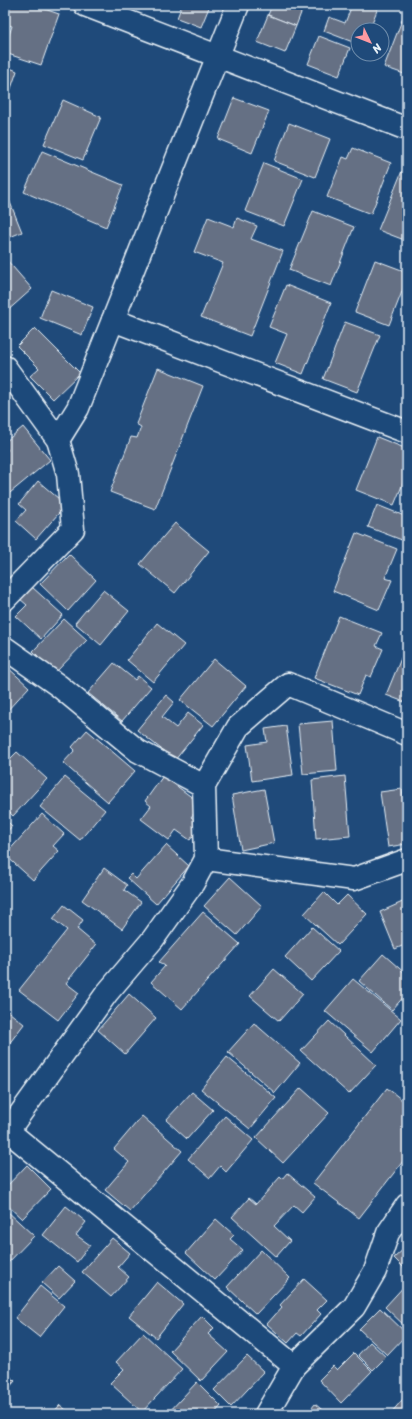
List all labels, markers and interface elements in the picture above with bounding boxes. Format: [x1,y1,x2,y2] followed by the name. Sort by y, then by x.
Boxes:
[350,22,390,62] north arrow
[367,38,387,58] text: N

